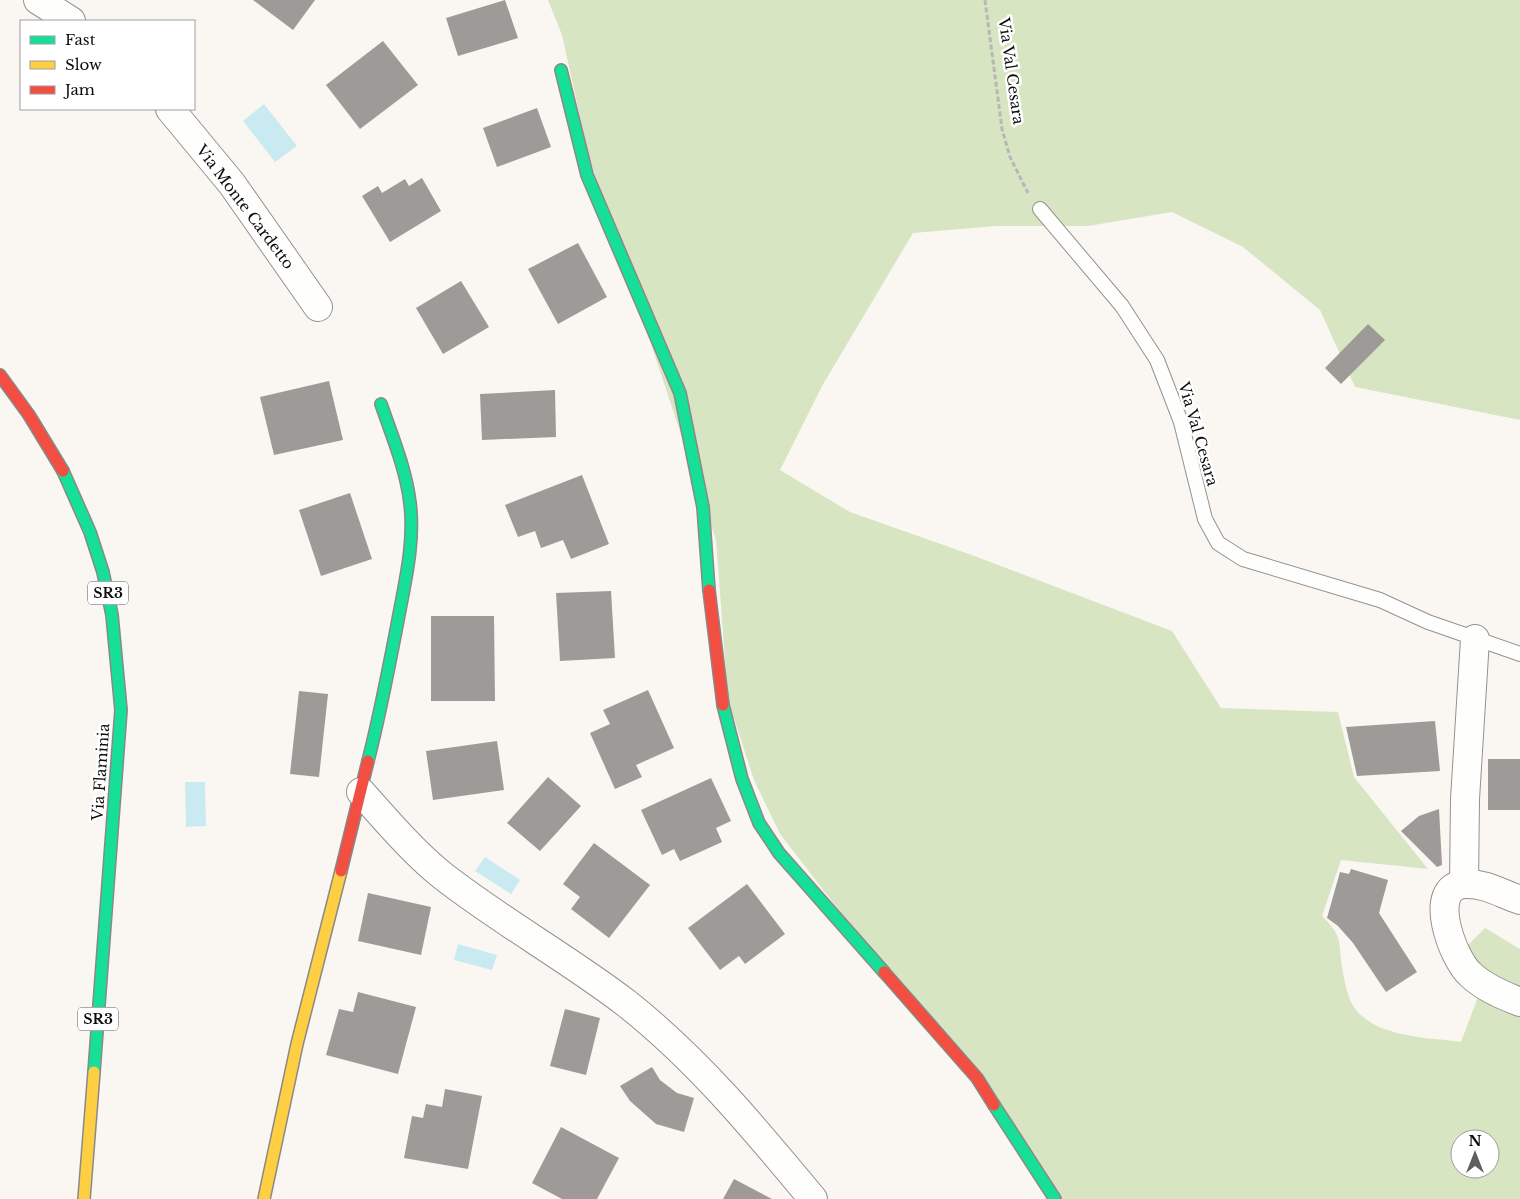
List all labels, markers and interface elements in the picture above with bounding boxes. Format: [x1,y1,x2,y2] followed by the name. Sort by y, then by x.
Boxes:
[994,15,1028,126] street label: Via Val Cesara
[20,20,195,110] legend
[65,30,96,49] text: Fast
[65,55,102,74] text: Slow
[63,80,95,99] text: Jam
[192,140,299,273] street label: Via Monte Cardetto
[1174,379,1223,489] street label: Via Val Cesara
[88,582,128,604] road number: SR3
[88,722,113,822] street label: Via Flaminia
[78,1008,118,1030] road number: SR3
[1450,1129,1500,1179] north arrow
[1468,1132,1482,1150] text: N

